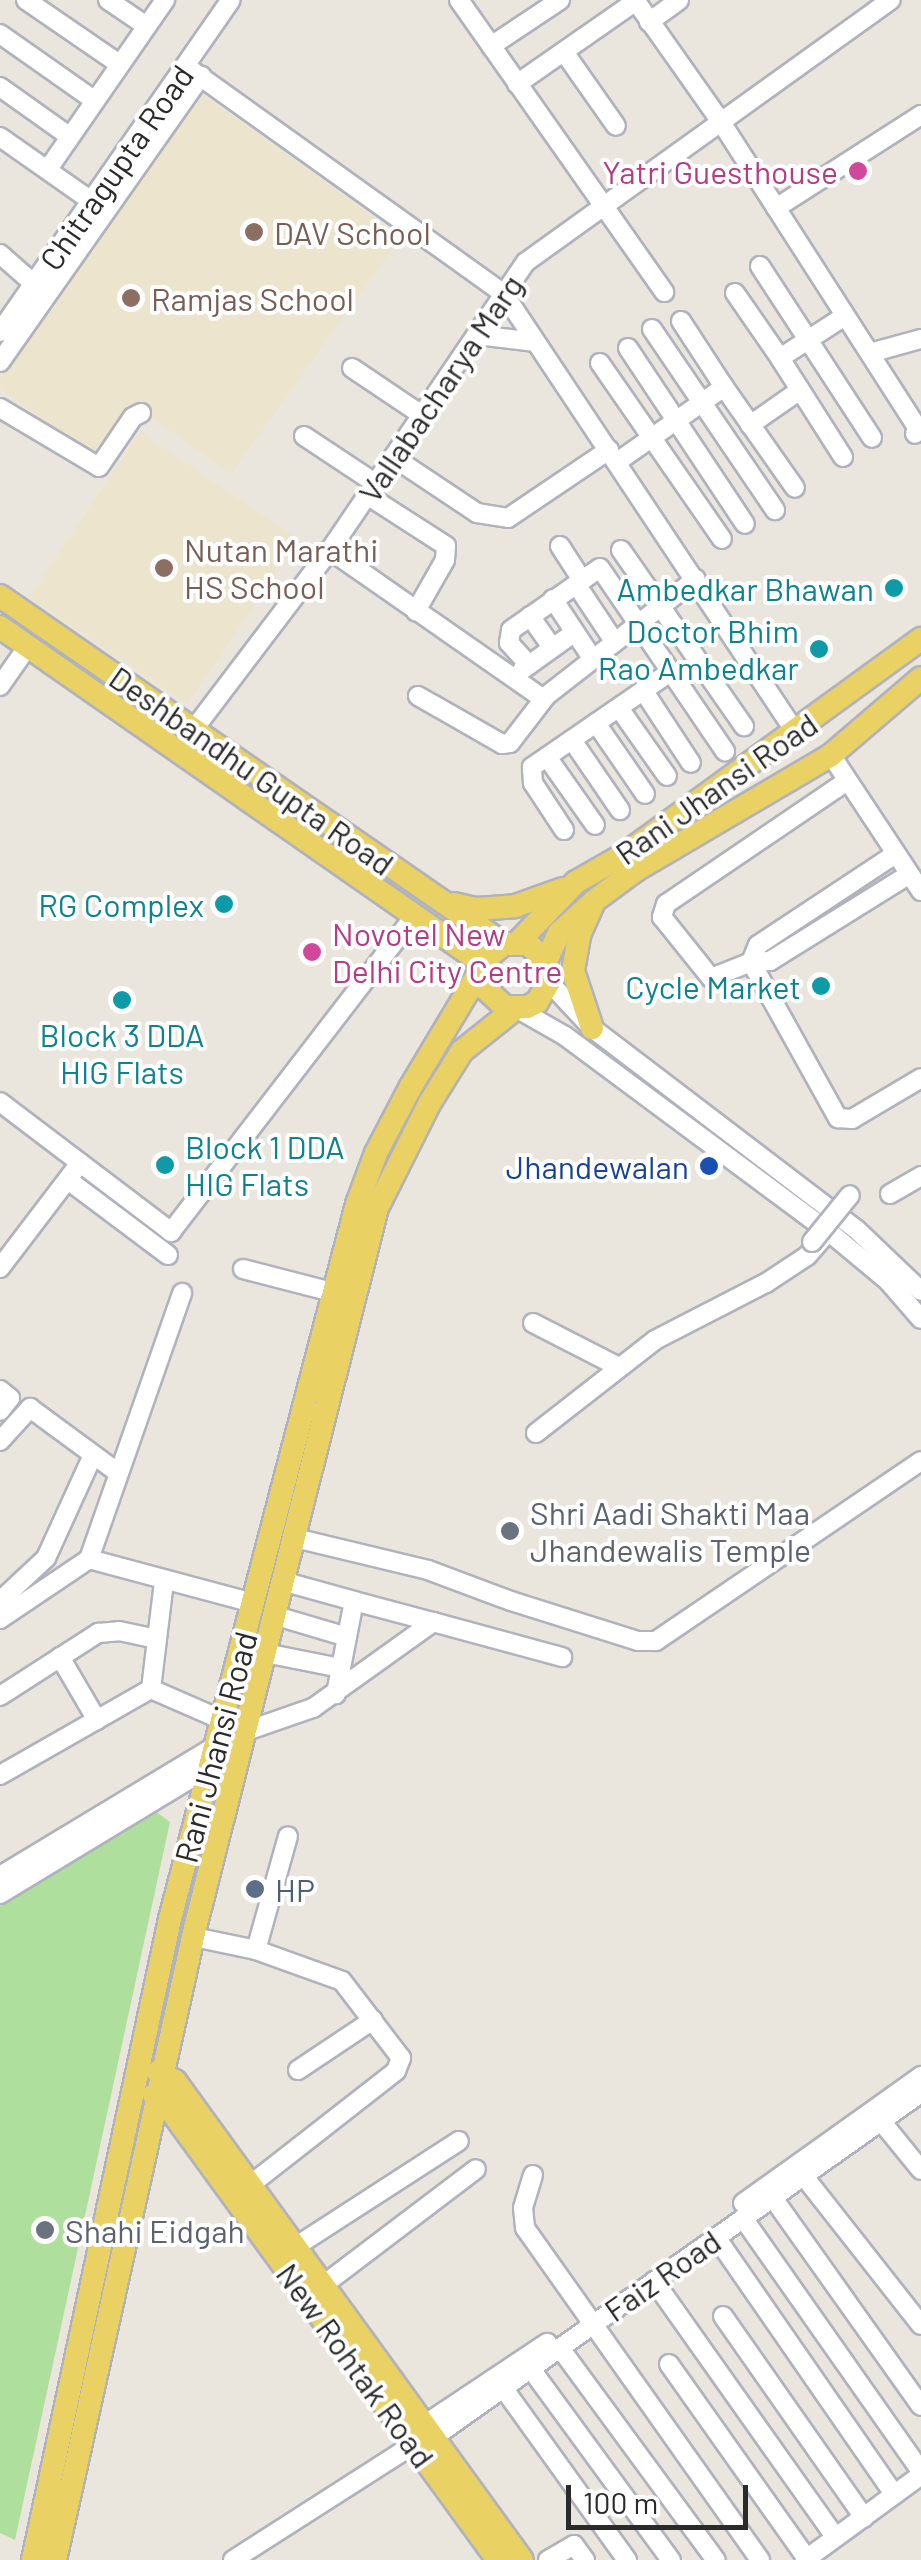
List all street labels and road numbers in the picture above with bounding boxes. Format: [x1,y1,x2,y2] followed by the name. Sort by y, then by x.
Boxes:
[31,57,201,277] street label: Chitragupta Road
[350,267,530,509] street label: Vallabacharya Marg
[103,657,401,883] street label: Deshbandhu Gupta Road
[608,704,824,872] street label: Rani Jhansi Road
[166,1627,264,1867] street label: Rani Jhansi Road
[596,2221,728,2329] street label: Faiz Road
[269,2255,443,2475] street label: New Rohtak Road

